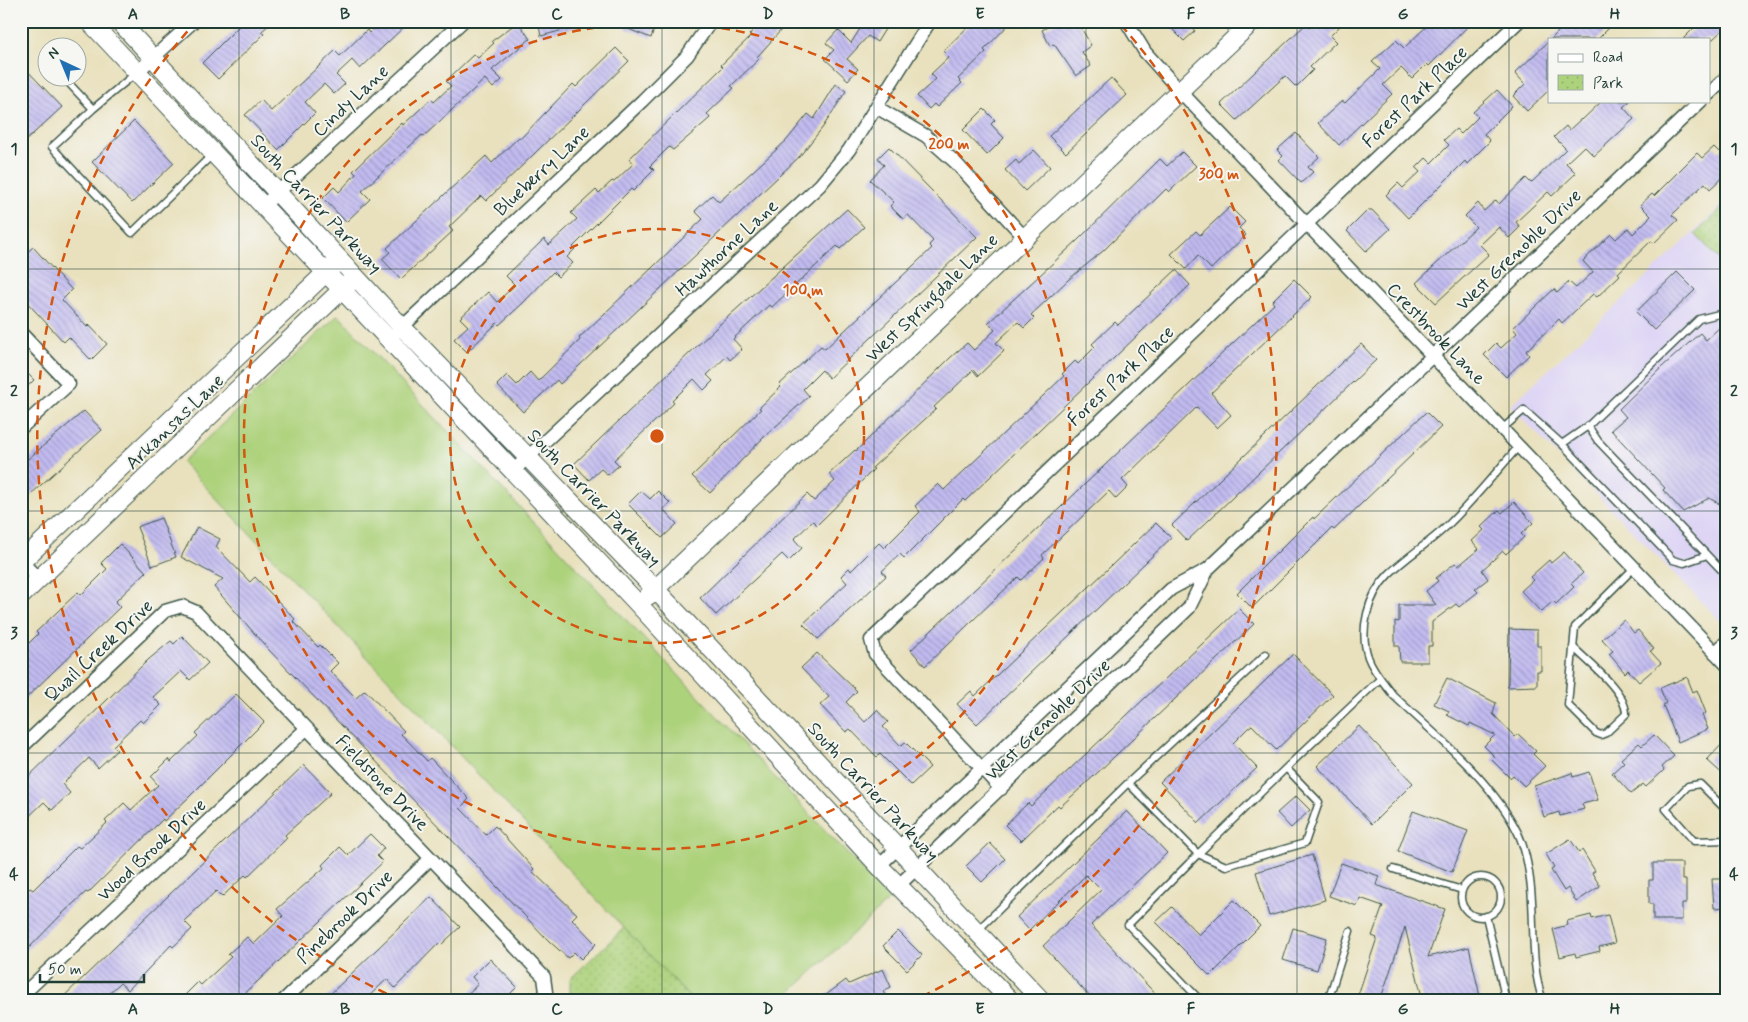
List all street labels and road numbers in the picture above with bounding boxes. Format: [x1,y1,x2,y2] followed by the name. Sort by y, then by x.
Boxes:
[1357,40,1473,154] street label: Forest Park Place
[308,59,395,144] street label: Cindy Lane
[489,120,595,222] street label: Blueberry Lane
[245,129,387,279] street label: South Carrier Parkway
[1451,184,1587,317] street label: West Grenoble Drive
[670,194,784,302] street label: Hawthorne Lane
[860,228,1006,370] street label: West Springdale Lane
[1381,278,1491,391] street label: Crestbrook Lane
[1062,320,1180,432] street label: Forest Park Place
[120,369,230,475] street label: Arkansas Lane
[522,424,666,572] street label: South Carrier Parkway
[39,594,159,708] street label: Quail Creek Drive
[980,654,1116,787] street label: West Grenoble Drive
[802,717,944,867] street label: South Carrier Parkway
[330,730,434,837] street label: Fieldstone Drive
[92,793,212,907] street label: Wood Brook Drive
[291,865,399,970] street label: Pinebrook Drive

